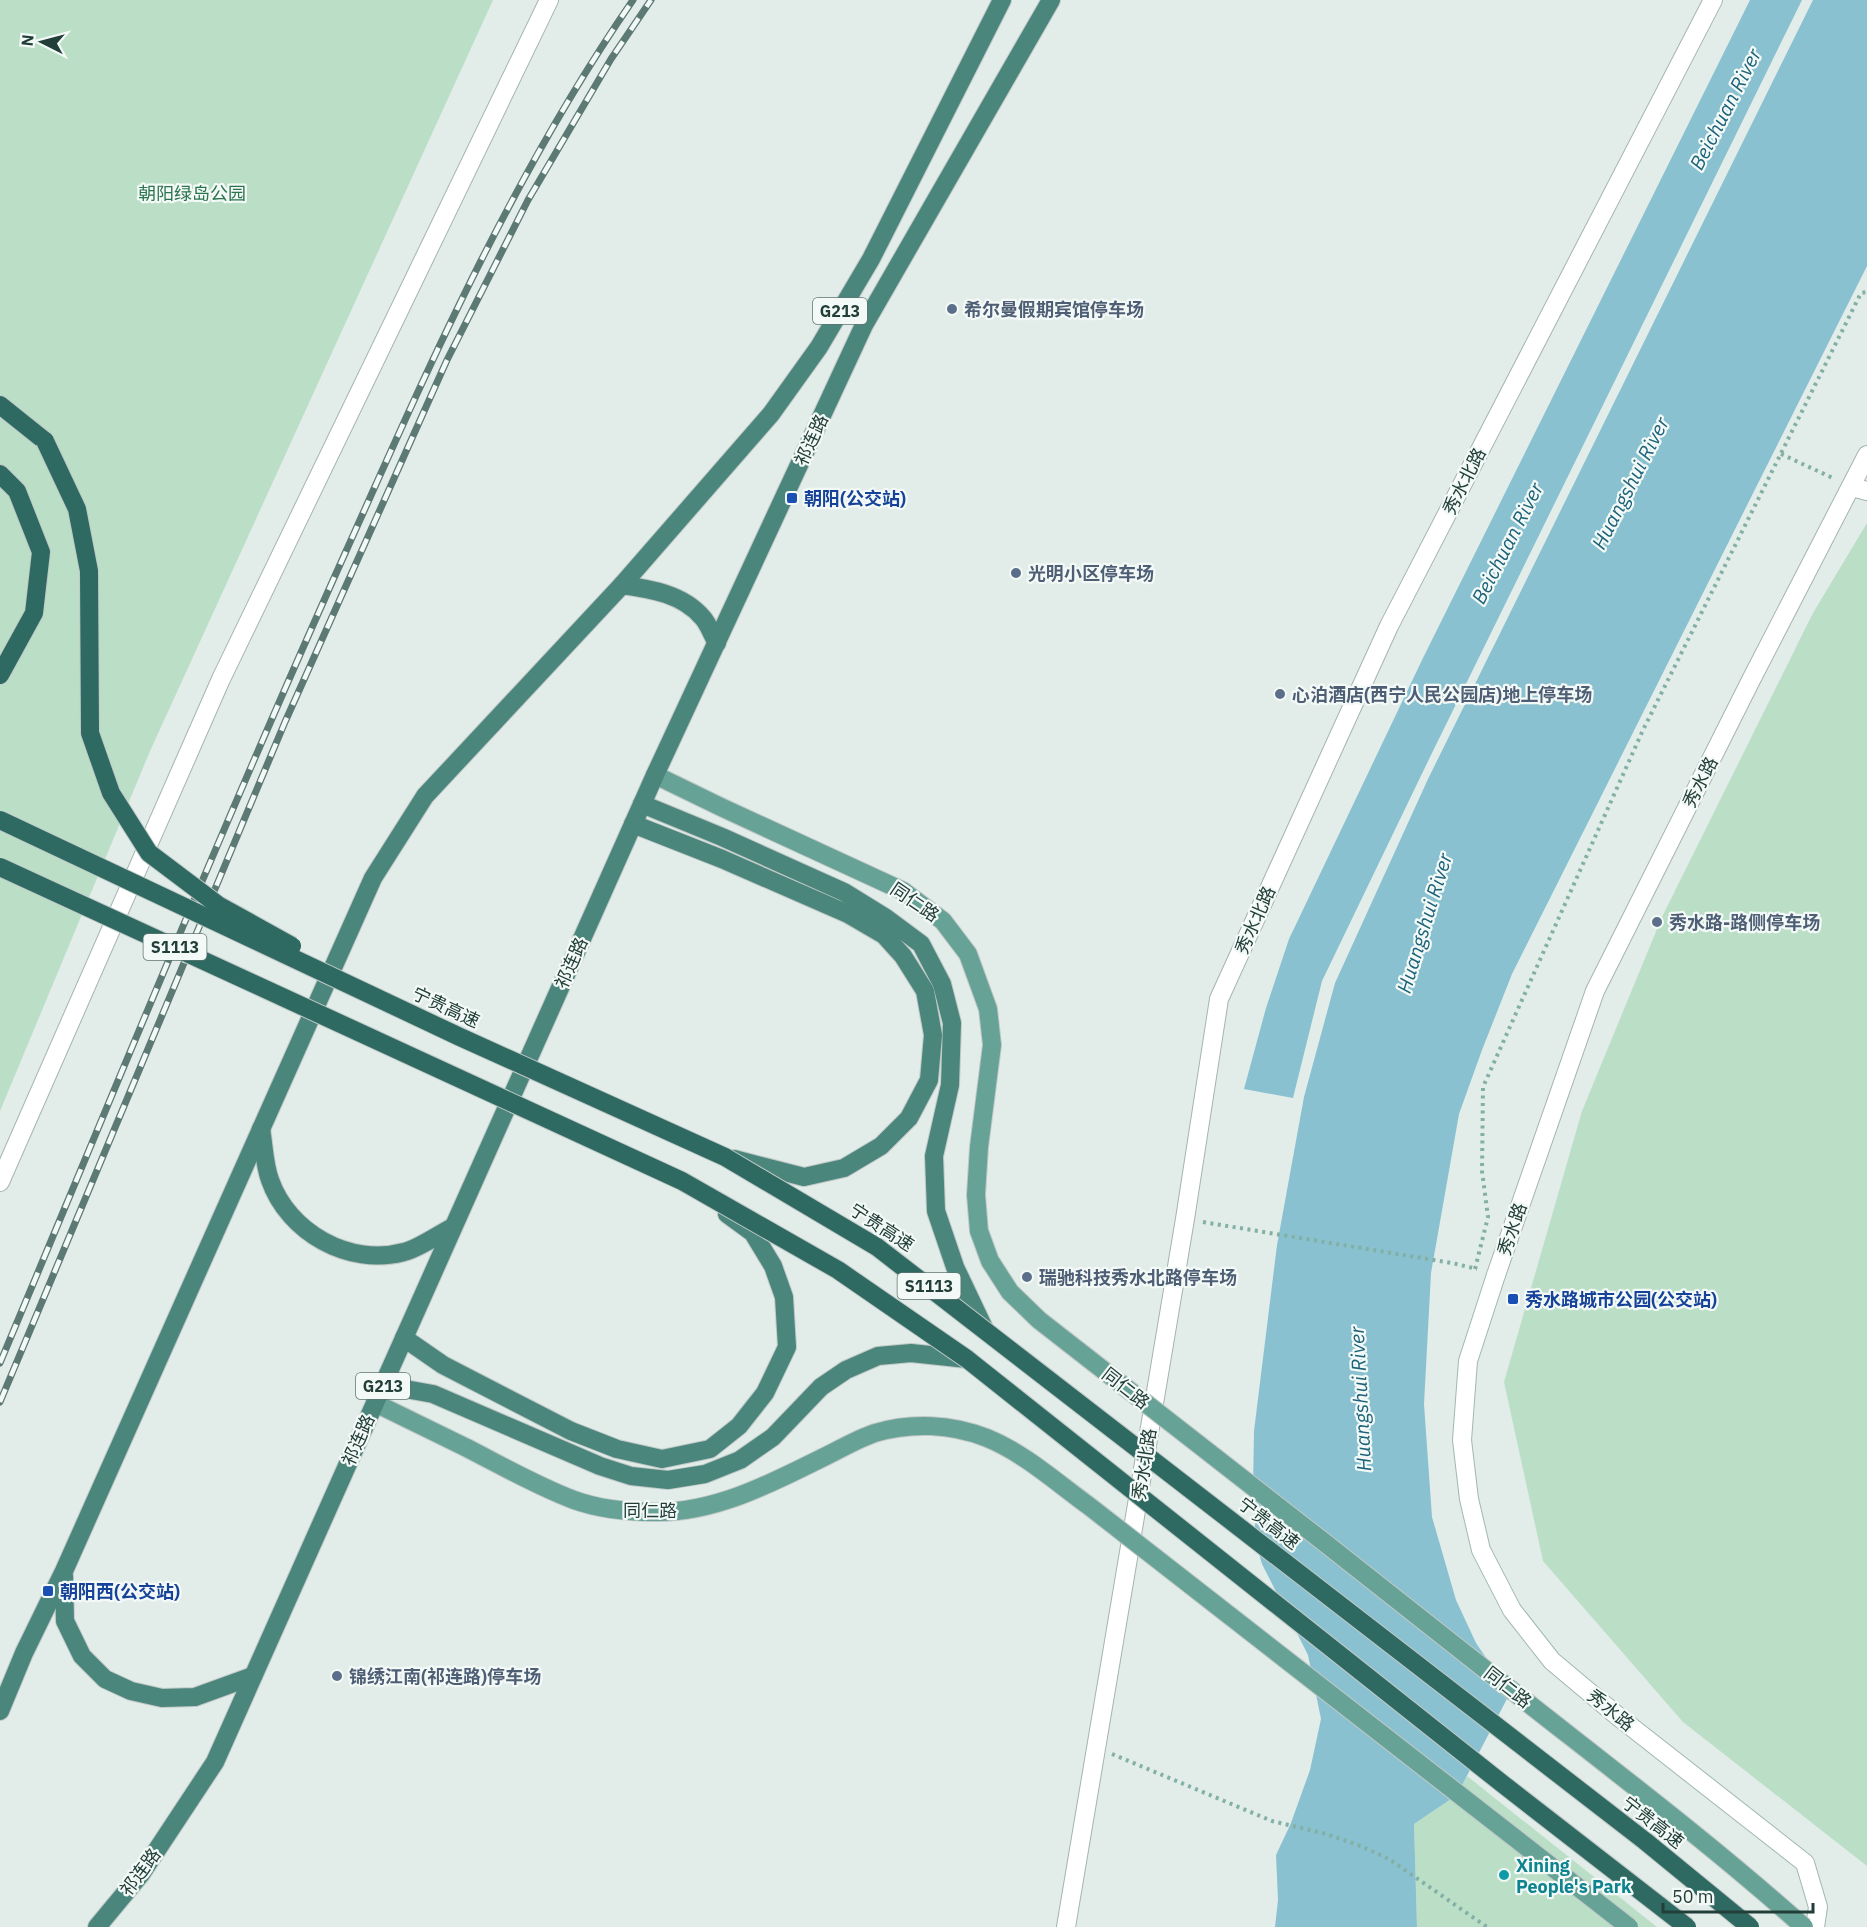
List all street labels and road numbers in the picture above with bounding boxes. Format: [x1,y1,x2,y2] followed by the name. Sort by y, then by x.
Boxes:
[813,298,867,324] road number: G213
[789,411,833,469] street label: 祁连路
[1437,444,1491,518] street label: 秀水北路
[1677,753,1723,811] street label: 秀水路
[886,877,944,927] street label: 同仁路
[1230,882,1280,958] street label: 秀水北路
[144,934,207,960] road number: S1113
[550,934,592,992] street label: 祁连路
[409,981,483,1033] street label: 宁贵高速
[846,1198,918,1256] street label: 宁贵高速
[1492,1200,1532,1258] street label: 秀水路
[898,1273,960,1299] road number: S1113
[1098,1362,1154,1414] street label: 同仁路
[356,1373,410,1399] road number: G213
[337,1411,379,1469] street label: 祁连路
[1127,1427,1161,1501] street label: 秀水北路
[1234,1492,1304,1554] street label: 宁贵高速
[623,1499,677,1522] street label: 同仁路
[1480,1661,1536,1713] street label: 同仁路
[1583,1684,1639,1736] street label: 秀水路
[1618,1791,1688,1853] street label: 宁贵高速
[115,1844,165,1900] street label: 祁连路

